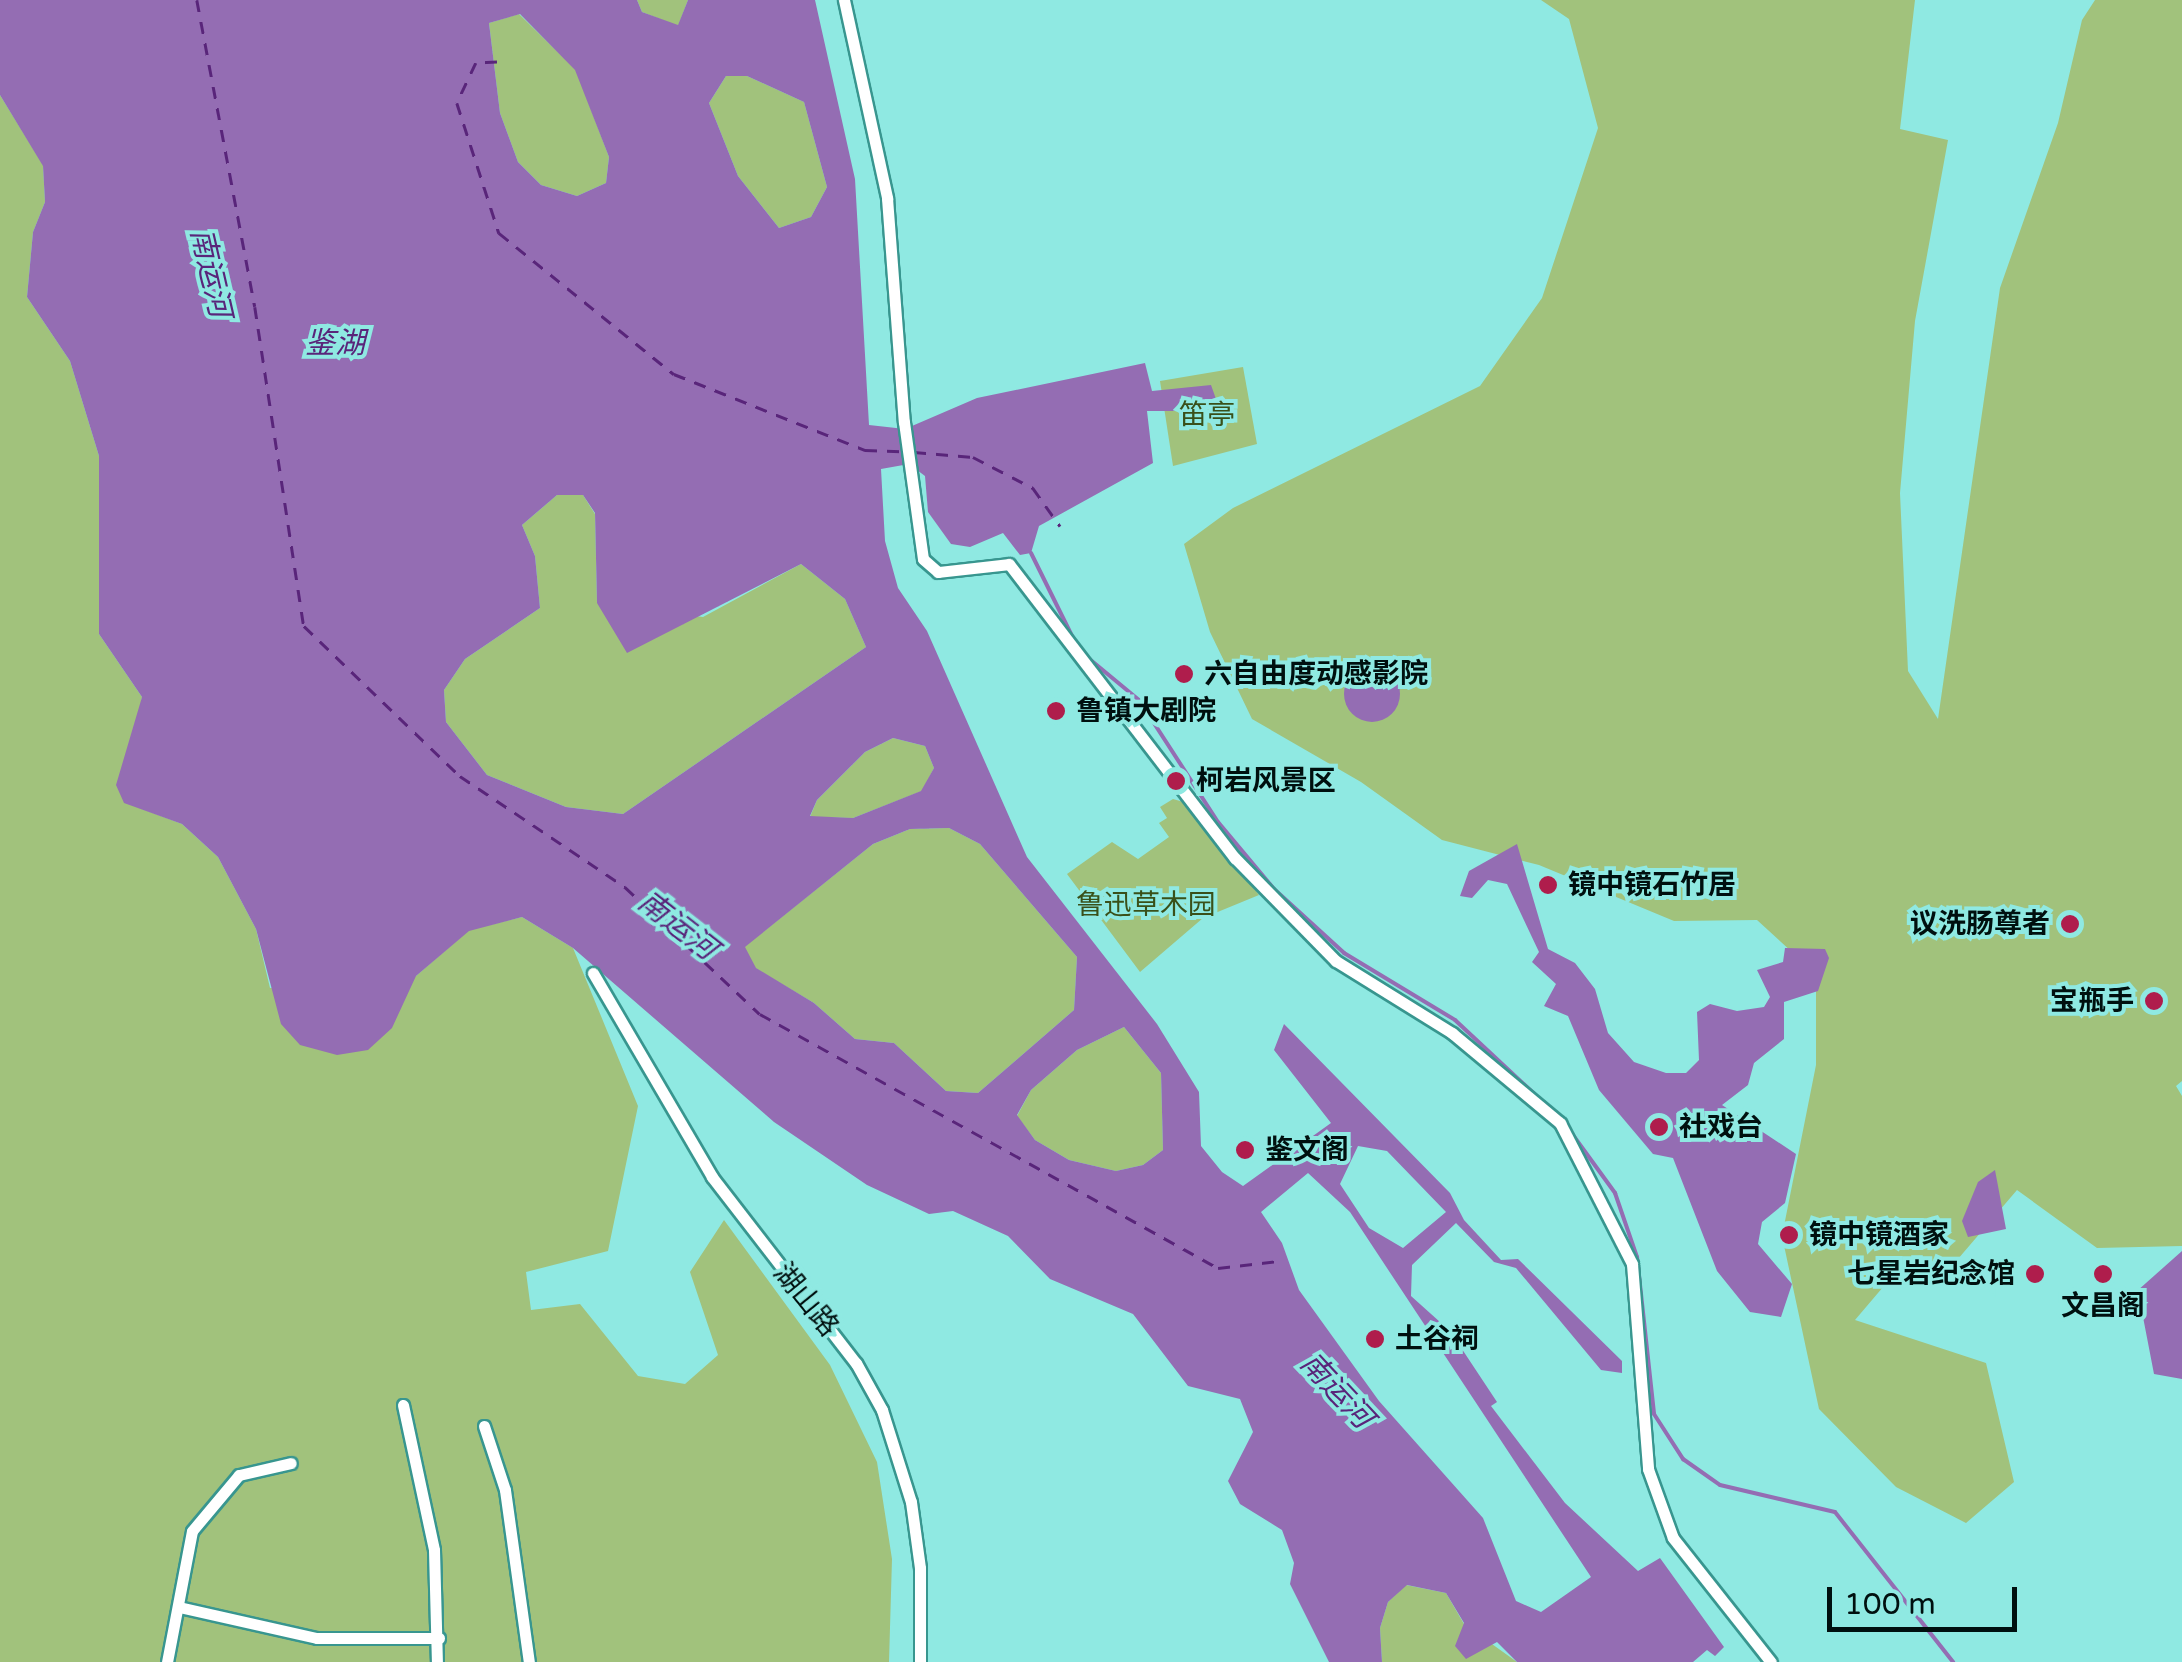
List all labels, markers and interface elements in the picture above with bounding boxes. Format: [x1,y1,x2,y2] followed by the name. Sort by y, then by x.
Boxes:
[182,225,238,321] water label: 南运河
[305,326,365,362] water label: 鉴湖
[1179,398,1235,432] park label: 笛亭
[1204,657,1428,691] place label: 六自由度动感影院
[1173,663,1195,685] marker: 六自由度动感影院
[1076,694,1216,728] place label: 鲁镇大剧院
[1045,700,1067,722] marker: 鲁镇大剧院
[1196,764,1336,798] place label: 柯岩风景区
[1165,770,1187,792] marker: 柯岩风景区
[1568,868,1736,902] place label: 镜中镜石竹居
[1537,874,1559,896] marker: 镜中镜石竹居
[630,884,724,968] water label: 南运河
[1076,888,1216,922] park label: 鲁迅草木园
[1910,907,2050,941] place label: 议洗肠尊者
[2059,913,2081,935] marker: 议洗肠尊者
[2050,984,2134,1018] place label: 宝瓶手
[2143,990,2165,1012] marker: 宝瓶手
[1679,1110,1763,1144] place label: 社戏台
[1648,1116,1670,1138] marker: 社戏台
[1265,1133,1349,1167] place label: 鉴文阁
[1234,1139,1256,1161] marker: 鉴文阁
[1809,1218,1949,1252] place label: 镜中镜酒家
[1778,1224,1800,1246] marker: 镜中镜酒家
[767,1257,845,1343] street label: 湖山路
[1847,1257,2015,1291] place label: 七星岩纪念馆
[2024,1263,2046,1285] marker: 七星岩纪念馆
[2092,1263,2114,1285] marker: 文昌阁
[2061,1289,2145,1323] place label: 文昌阁
[1395,1322,1479,1356] place label: 土谷祠
[1364,1328,1386,1350] marker: 土谷祠
[1292,1346,1380,1436] water label: 南运河
[1832,1567,2022,1629] scale bar
[1844,1586,1936,1623] text: 100 m

